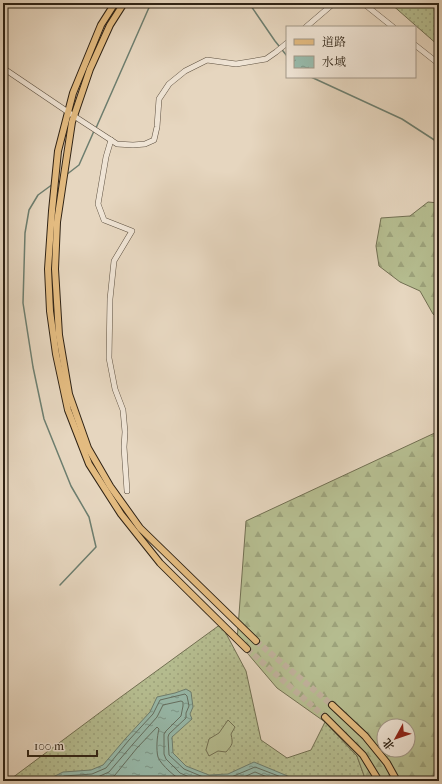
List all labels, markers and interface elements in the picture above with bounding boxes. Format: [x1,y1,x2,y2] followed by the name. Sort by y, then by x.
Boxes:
[286,26,416,78] legend
[322,35,346,49] text: 道路
[322,55,346,69] text: 水域
[376,718,416,758] north arrow
[28,732,97,758] scale bar
[380,736,397,752] text: 北
[34,739,64,753] text: 100 m

